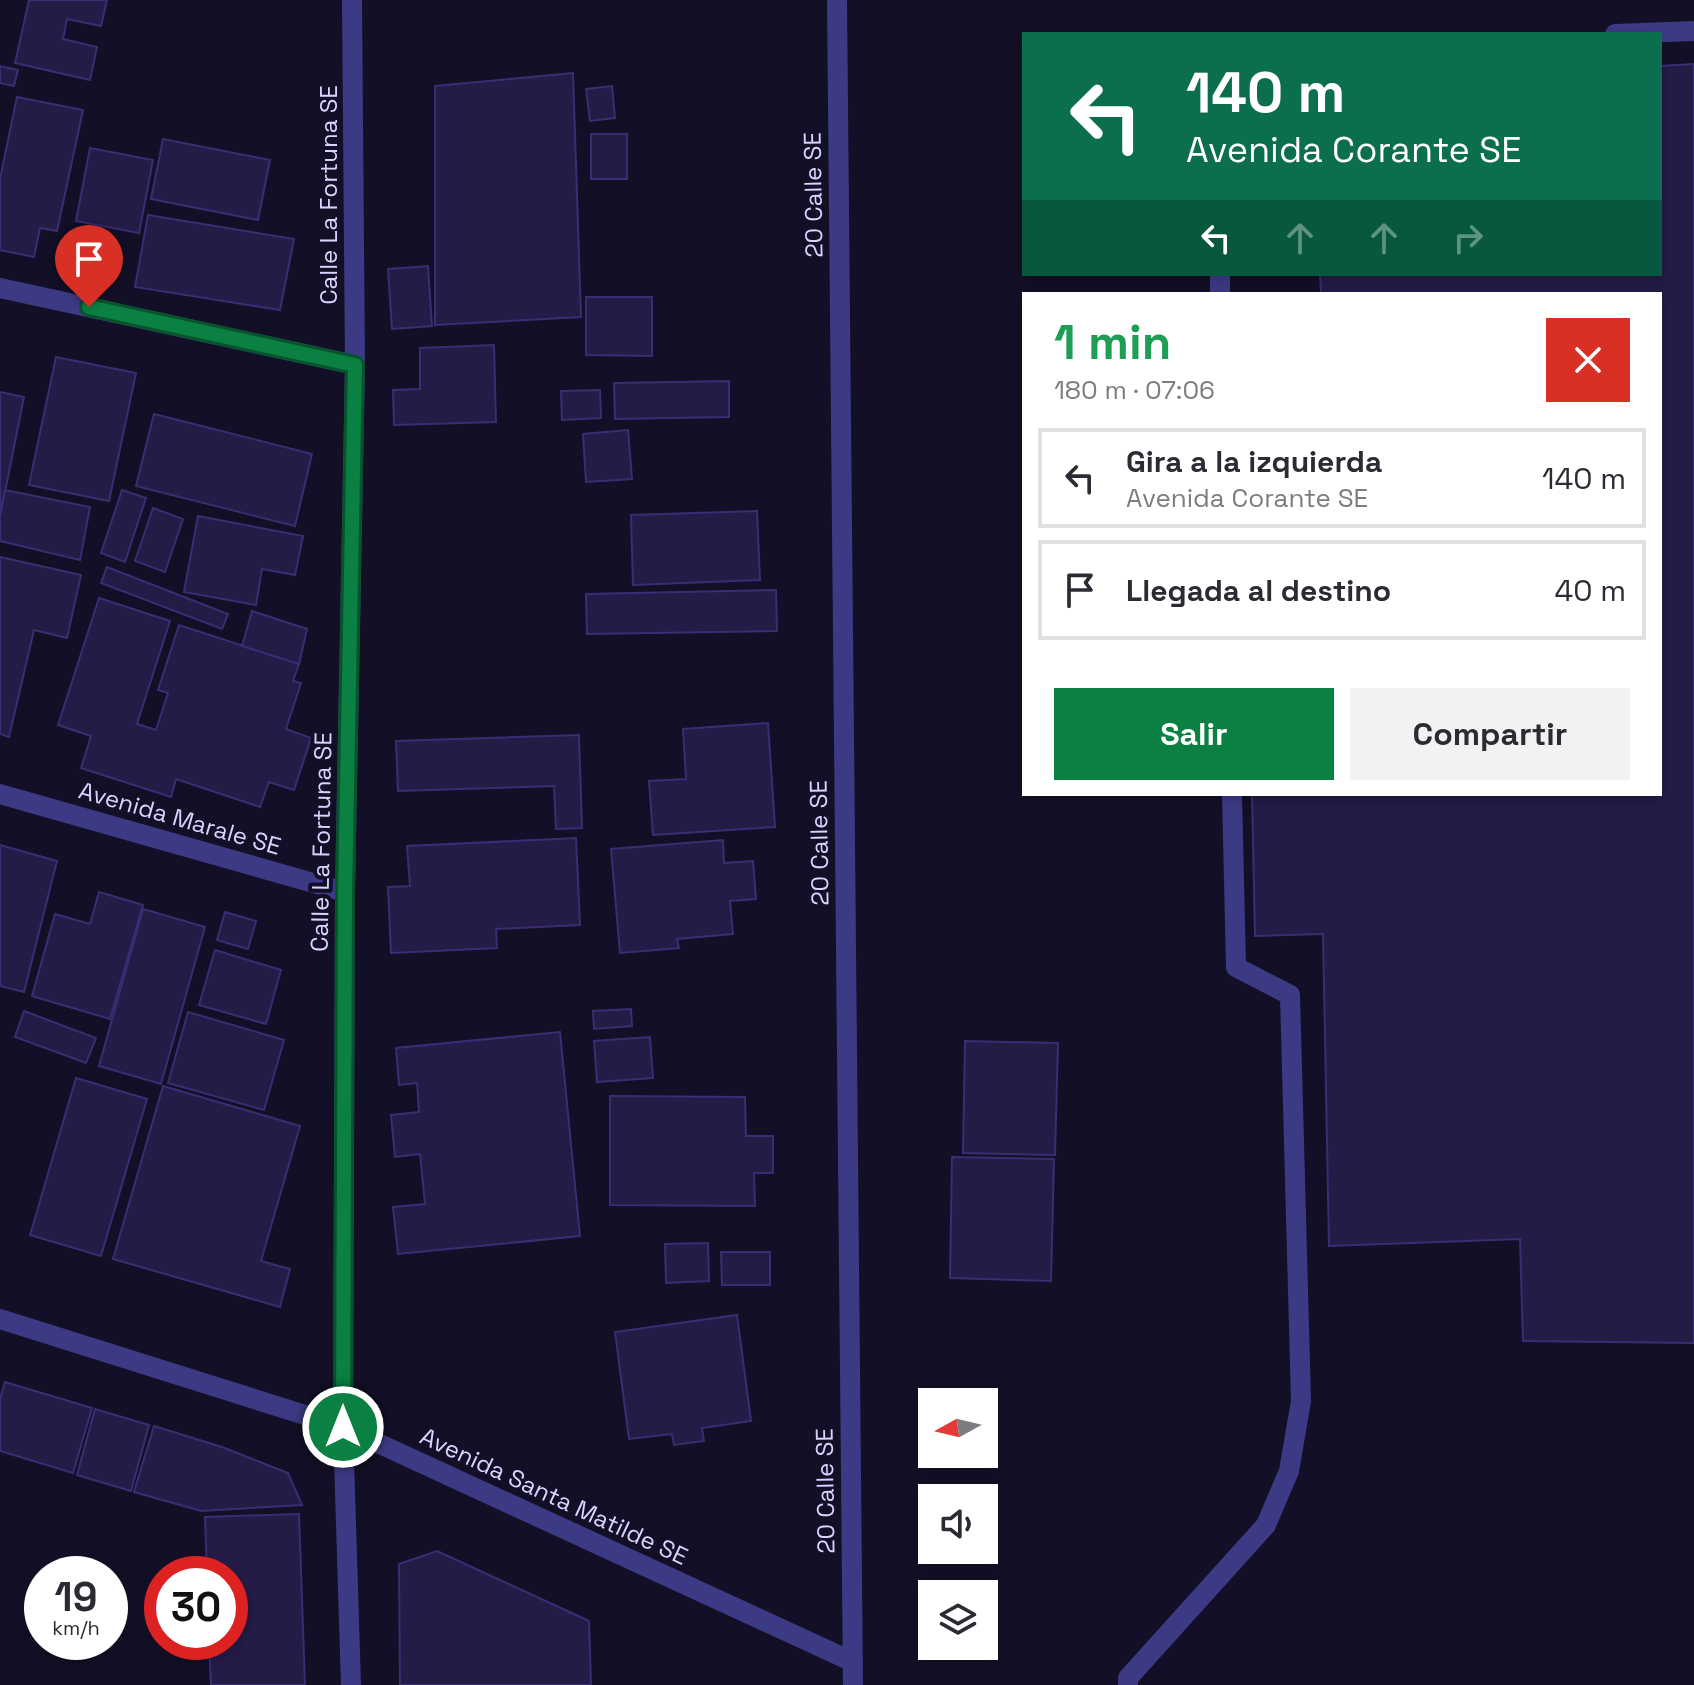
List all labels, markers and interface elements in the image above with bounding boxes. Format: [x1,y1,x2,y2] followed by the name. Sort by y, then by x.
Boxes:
[1186,57,1345,128] text: 140 m
[1054,64,1158,168] icon: left
[313,85,344,305] street label: Calle La Fortuna SE
[1186,127,1521,173] text: Avenida Corante SE
[796,132,830,258] street label: 20 Calle SE
[1194,216,1238,260] icon: left
[1278,216,1322,260] icon: ahead
[1362,216,1406,260] icon: ahead
[1446,216,1490,260] icon: right
[55,225,123,307] pin
[67,237,111,281] icon: arrive
[1054,312,1171,373] text: 1 min
[1546,318,1630,402] button: close
[1054,373,1215,407] text: 180 m · 07:06
[1126,442,1382,481] text: Gira a la izquierda
[1058,456,1102,500] icon: left
[1542,459,1626,498] text: 140 m
[1126,481,1368,515] text: Avenida Corante SE
[1058,568,1102,612] icon: arrive
[1126,571,1391,610] text: Llegada al destino
[1555,571,1626,610] text: 40 m
[1054,688,1334,780] button: Salir
[1350,688,1630,780] button: Compartir
[304,732,338,952] street label: Calle La Fortuna SE
[75,774,285,862] street label: Avenida Marale SE
[802,780,836,906] street label: 20 Calle SE
[301,1385,385,1469] position arrow
[918,1388,998,1468] north arrow
[918,1388,998,1660] map controls
[415,1420,693,1572] street label: Avenida Santa Matilde SE
[808,1428,842,1554] street label: 20 Calle SE
[918,1484,998,1564] button: sound
[144,1556,248,1660] speed limit sign: 30
[55,1572,97,1623] text: 19
[918,1580,998,1660] button: layers
[52,1615,100,1641] text: km/h

